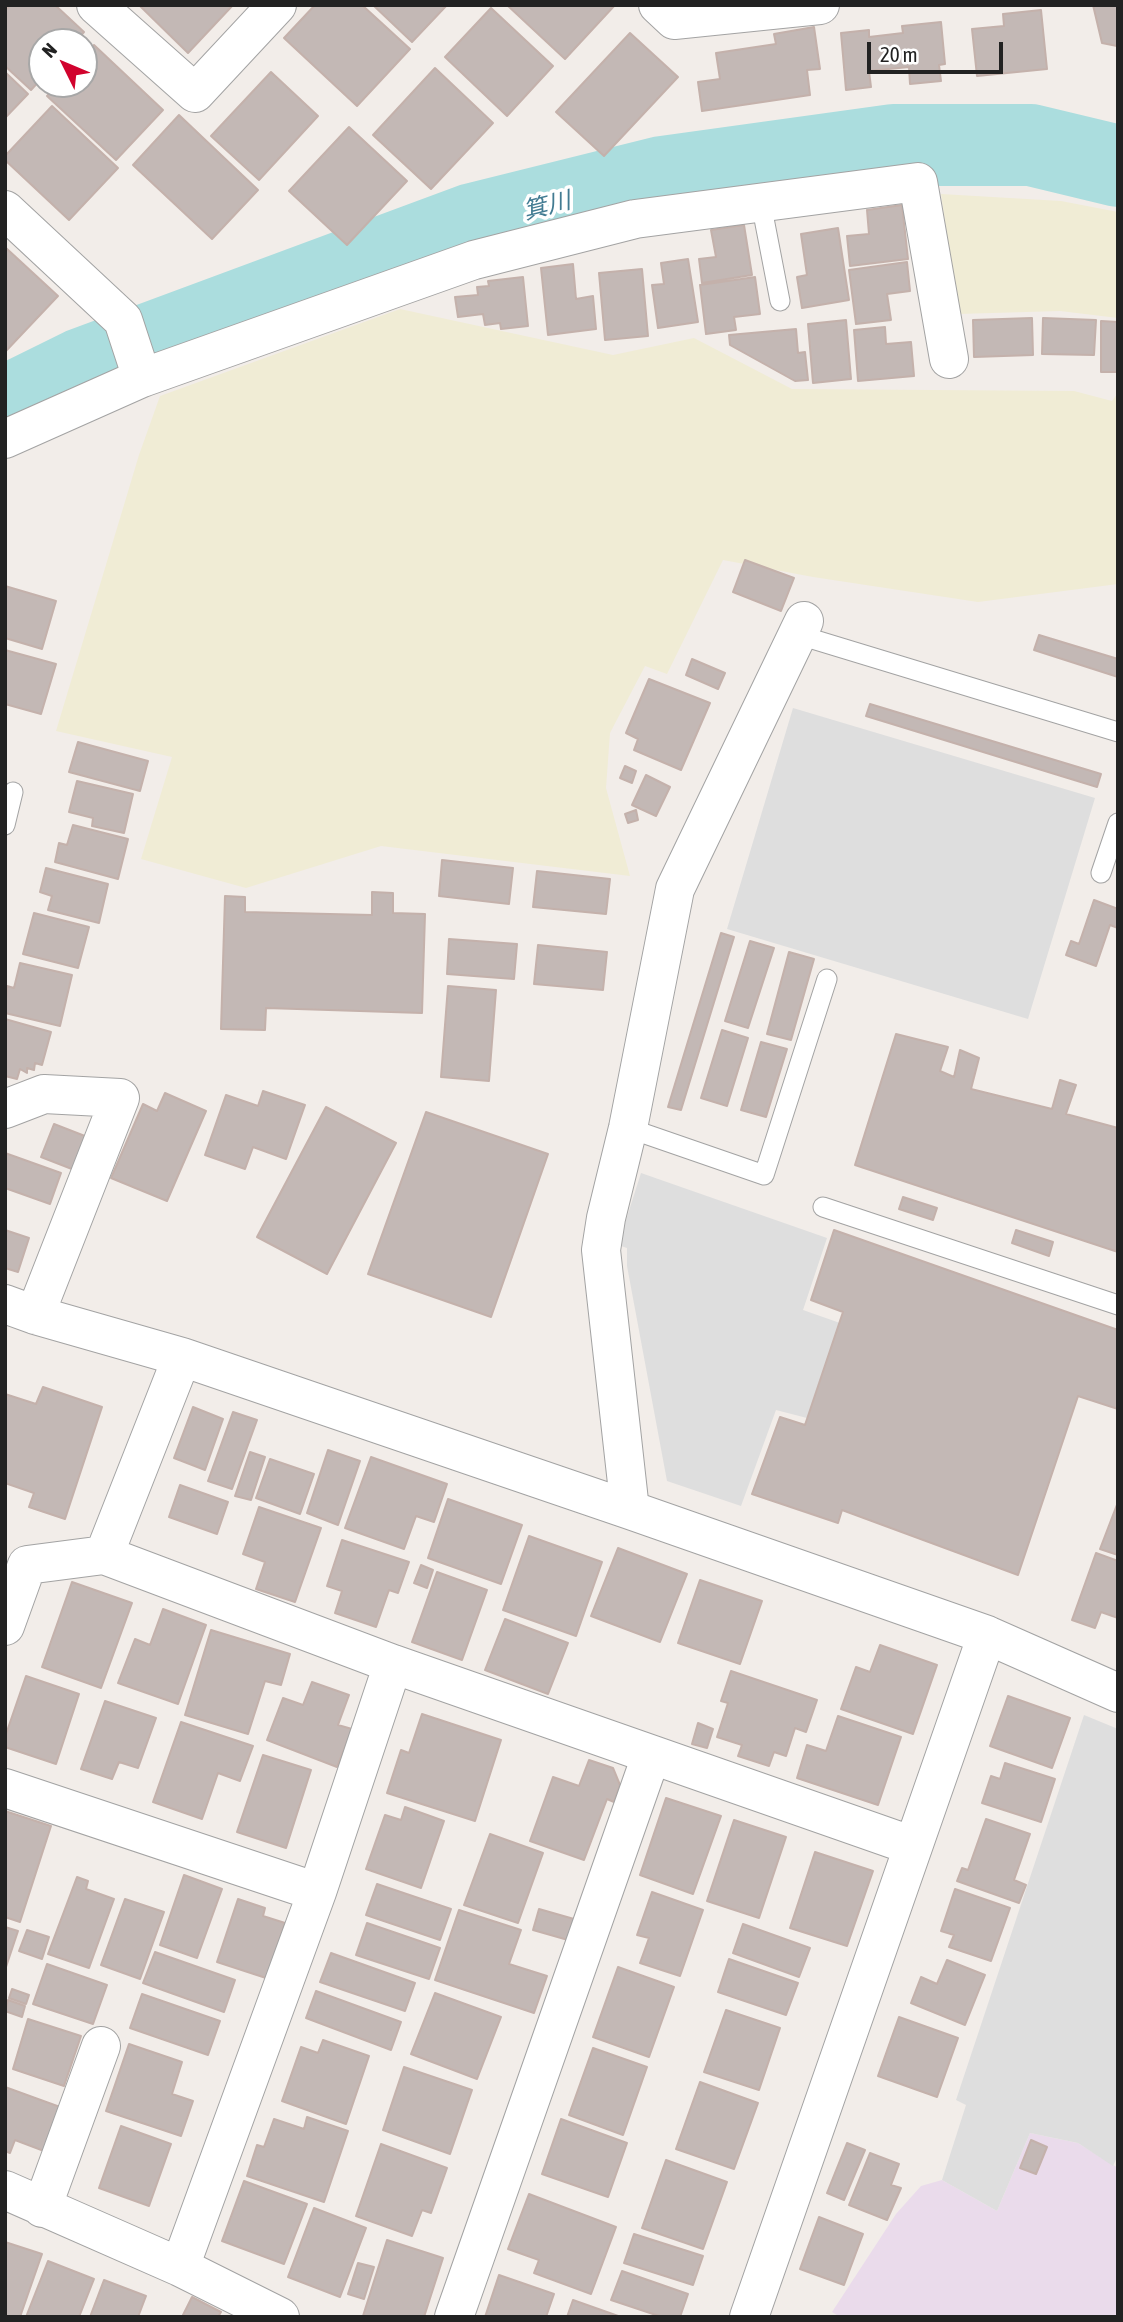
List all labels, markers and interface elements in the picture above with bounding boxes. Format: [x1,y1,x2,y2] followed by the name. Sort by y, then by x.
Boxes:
[28,28,98,98] north arrow
[871,28,1007,72] scale bar
[37,38,61,62] text: N
[880,42,918,66] text: 20 m
[520,186,574,226] water label: 箕川

